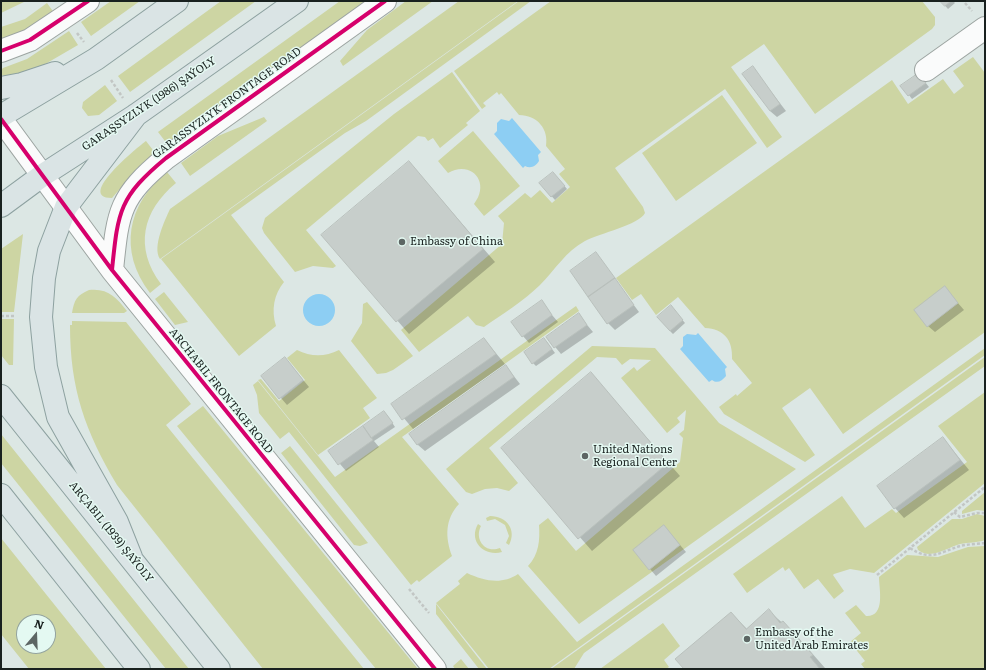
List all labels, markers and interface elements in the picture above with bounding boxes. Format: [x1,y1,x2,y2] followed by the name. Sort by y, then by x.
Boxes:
[150,45,304,161] street label: GARASSYZLYK FRONTAGE ROAD
[79,54,219,154] street label: GARAŞSYZLYK (1986) ŞAÝOLY
[410,235,503,249] place label: Embassy of China
[397,237,407,247] marker: Embassy of China
[166,326,276,456] street label: ARCHABIL FRONTAGE ROAD
[593,443,677,469] place label: United Nations Regional Center
[580,451,590,461] marker: United Nations Regional Center
[66,479,156,585] street label: ARÇABIL (1939) ŞAÝOLY
[16,614,56,654] north arrow
[33,615,47,633] text: N
[755,626,868,652] place label: Embassy of the United Arab Emirates
[742,634,752,644] marker: Embassy of the United Arab Emirates

